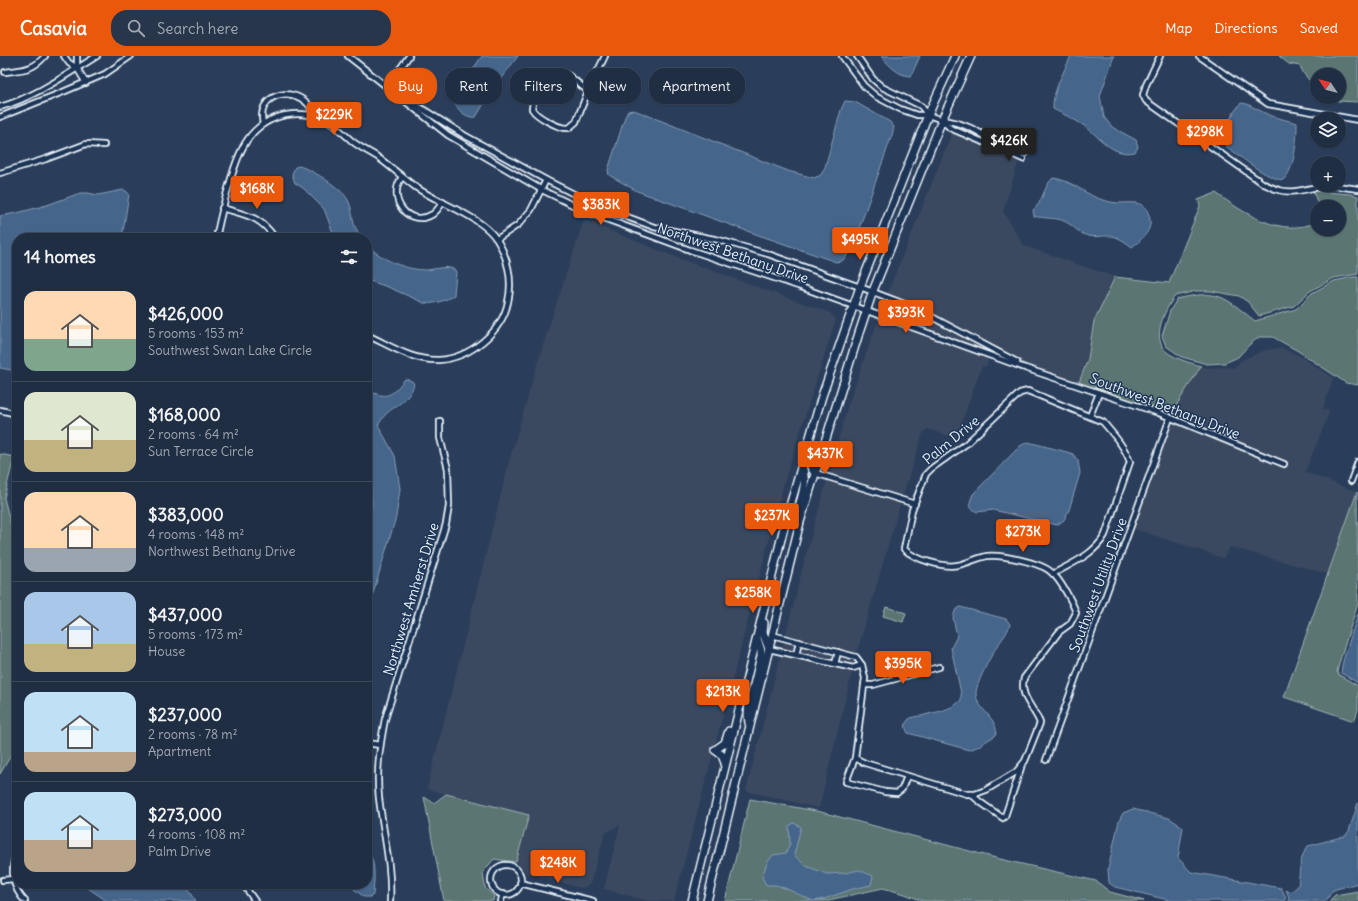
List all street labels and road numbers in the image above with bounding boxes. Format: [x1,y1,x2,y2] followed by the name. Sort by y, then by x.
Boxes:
[655,219,811,287] street label: Northwest Bethany Drive
[1087,369,1243,443] street label: Southwest Bethany Drive
[919,412,983,468] street label: Palm Drive
[1065,515,1131,655] street label: Southwest Utility Drive
[379,520,443,678] street label: Northwest Amherst Drive

